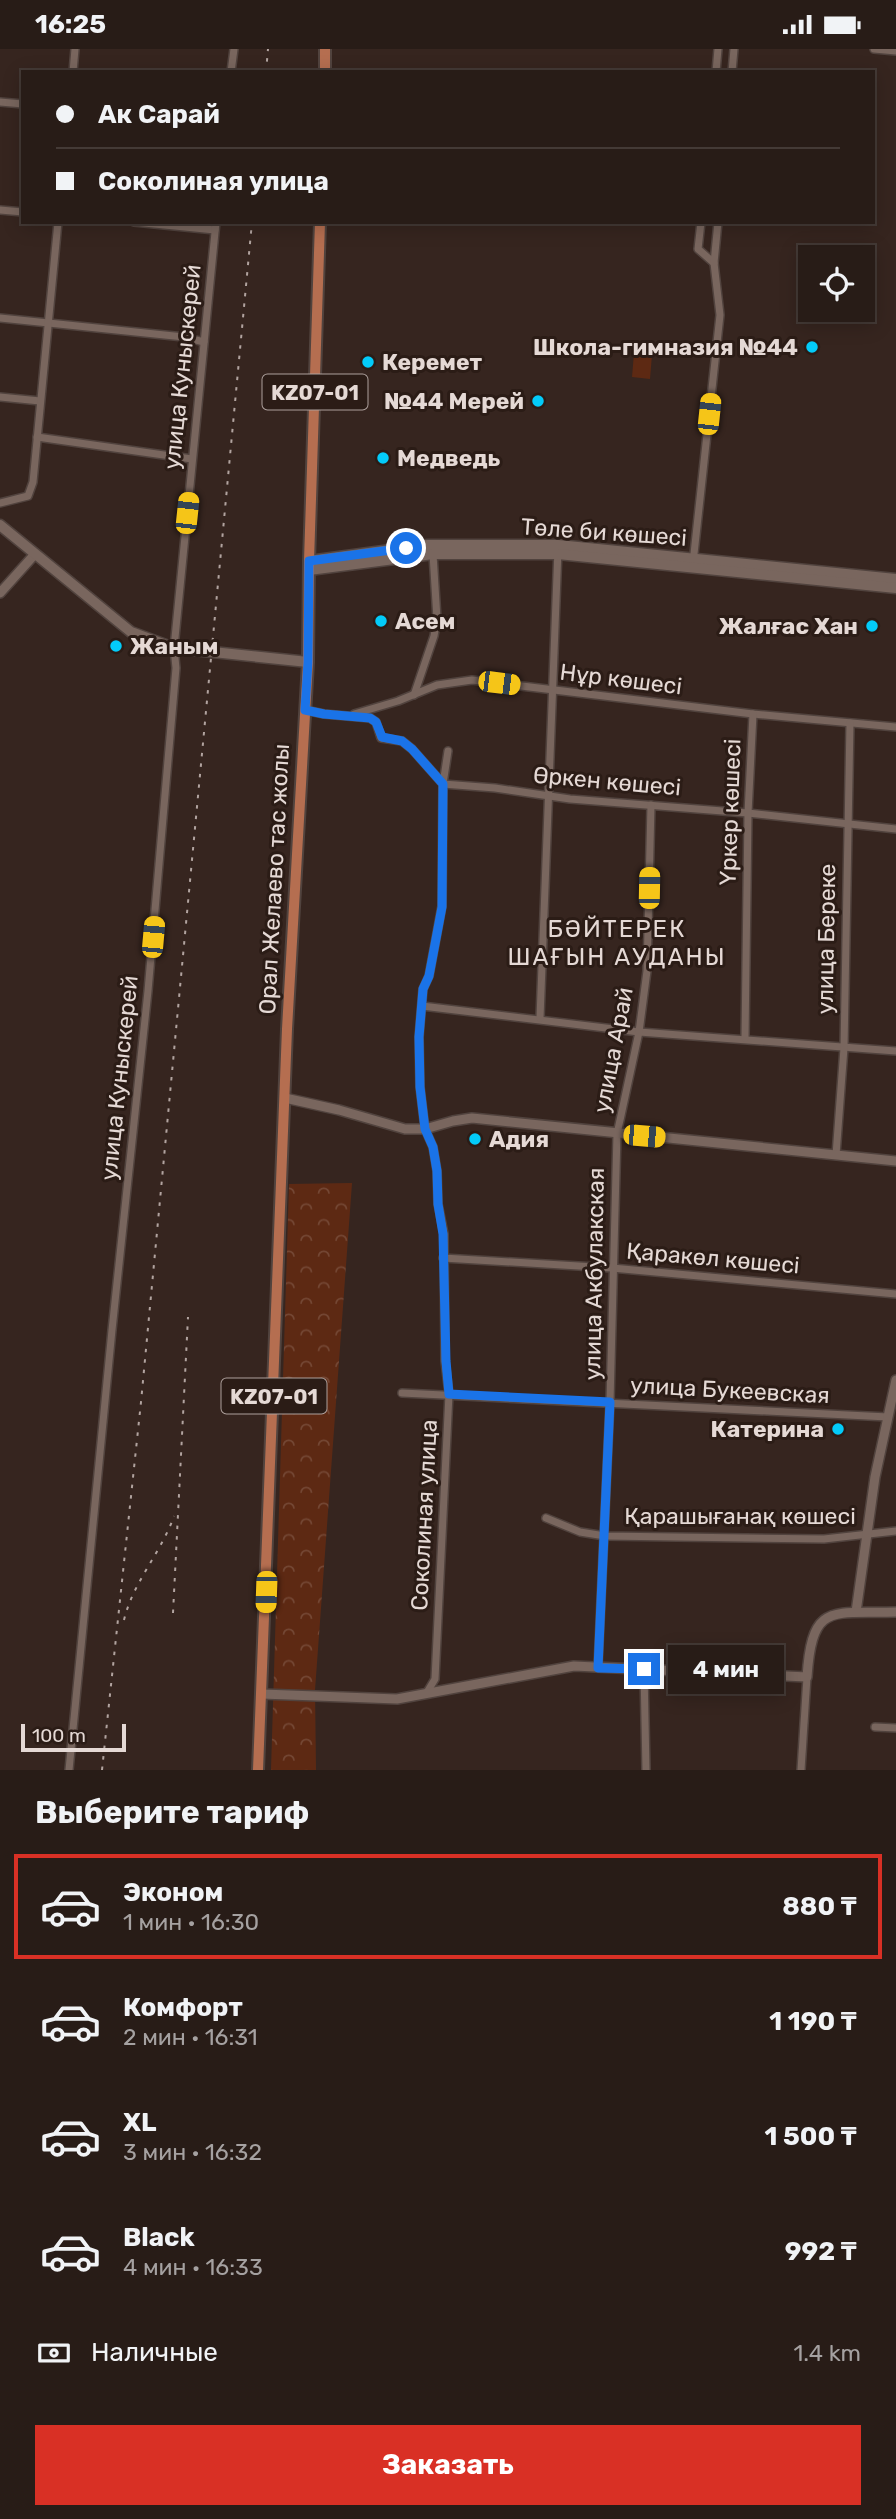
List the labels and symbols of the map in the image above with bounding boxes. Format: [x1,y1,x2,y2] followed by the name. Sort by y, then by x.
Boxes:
[157,263,207,471] street label: улица Куныскерей
[533,333,798,361] place label: Школа-гимназия №44
[804,339,820,355] marker: Школа-гимназия №44
[382,348,483,376] place label: Керемет
[360,354,376,370] marker: Керемет
[262,375,368,409] road number: KZ07-01
[384,387,524,415] place label: №44 Мерей
[697,392,722,436] car
[530,393,546,409] marker: №44 Мерей
[397,444,500,472] place label: Медведь
[375,450,391,466] marker: Медведь
[175,491,200,535] car
[520,512,688,552] street label: Төле би көшесі
[390,532,422,564] route start
[395,607,455,635] place label: Асем
[719,612,858,640] place label: Жалғас Хан
[373,613,389,629] marker: Асем
[864,618,880,634] marker: Жалғас Хан
[130,632,218,660] place label: Жаным
[108,638,124,654] marker: Жаным
[558,658,684,700] street label: Нұр көшесі
[477,670,522,696] car
[713,738,747,886] street label: Үркер көшесі
[253,743,295,1015] street label: Орал Желаево тас жолы
[532,761,682,801] street label: Өркен көшесі
[811,863,841,1015] street label: улица Береке
[639,867,660,909] car
[141,915,166,959] car
[508,915,726,971] district label: БӘЙТЕРЕК ШАҒЫН АУДАНЫ
[94,974,144,1182] street label: улица Куныскерей
[587,985,639,1115] street label: улица Арай
[623,1124,666,1148] car
[489,1125,549,1153] place label: Адия
[467,1131,483,1147] marker: Адия
[578,1167,610,1381] street label: улица Акбулакская
[625,1236,801,1280] street label: Қаракөл көшесі
[629,1371,831,1409] street label: улица Букеевская
[222,1379,326,1413] road number: KZ07-01
[711,1415,824,1443] place label: Катерина
[405,1419,443,1611] street label: Соколиная улица
[830,1421,846,1437] marker: Катерина
[624,1502,856,1530] street label: Қарашығанақ көшесі
[255,1571,278,1613] car
[668,1645,784,1693] callout: 4 мин
[628,1653,660,1685] route end
[21,1721,126,1753] scale bar

